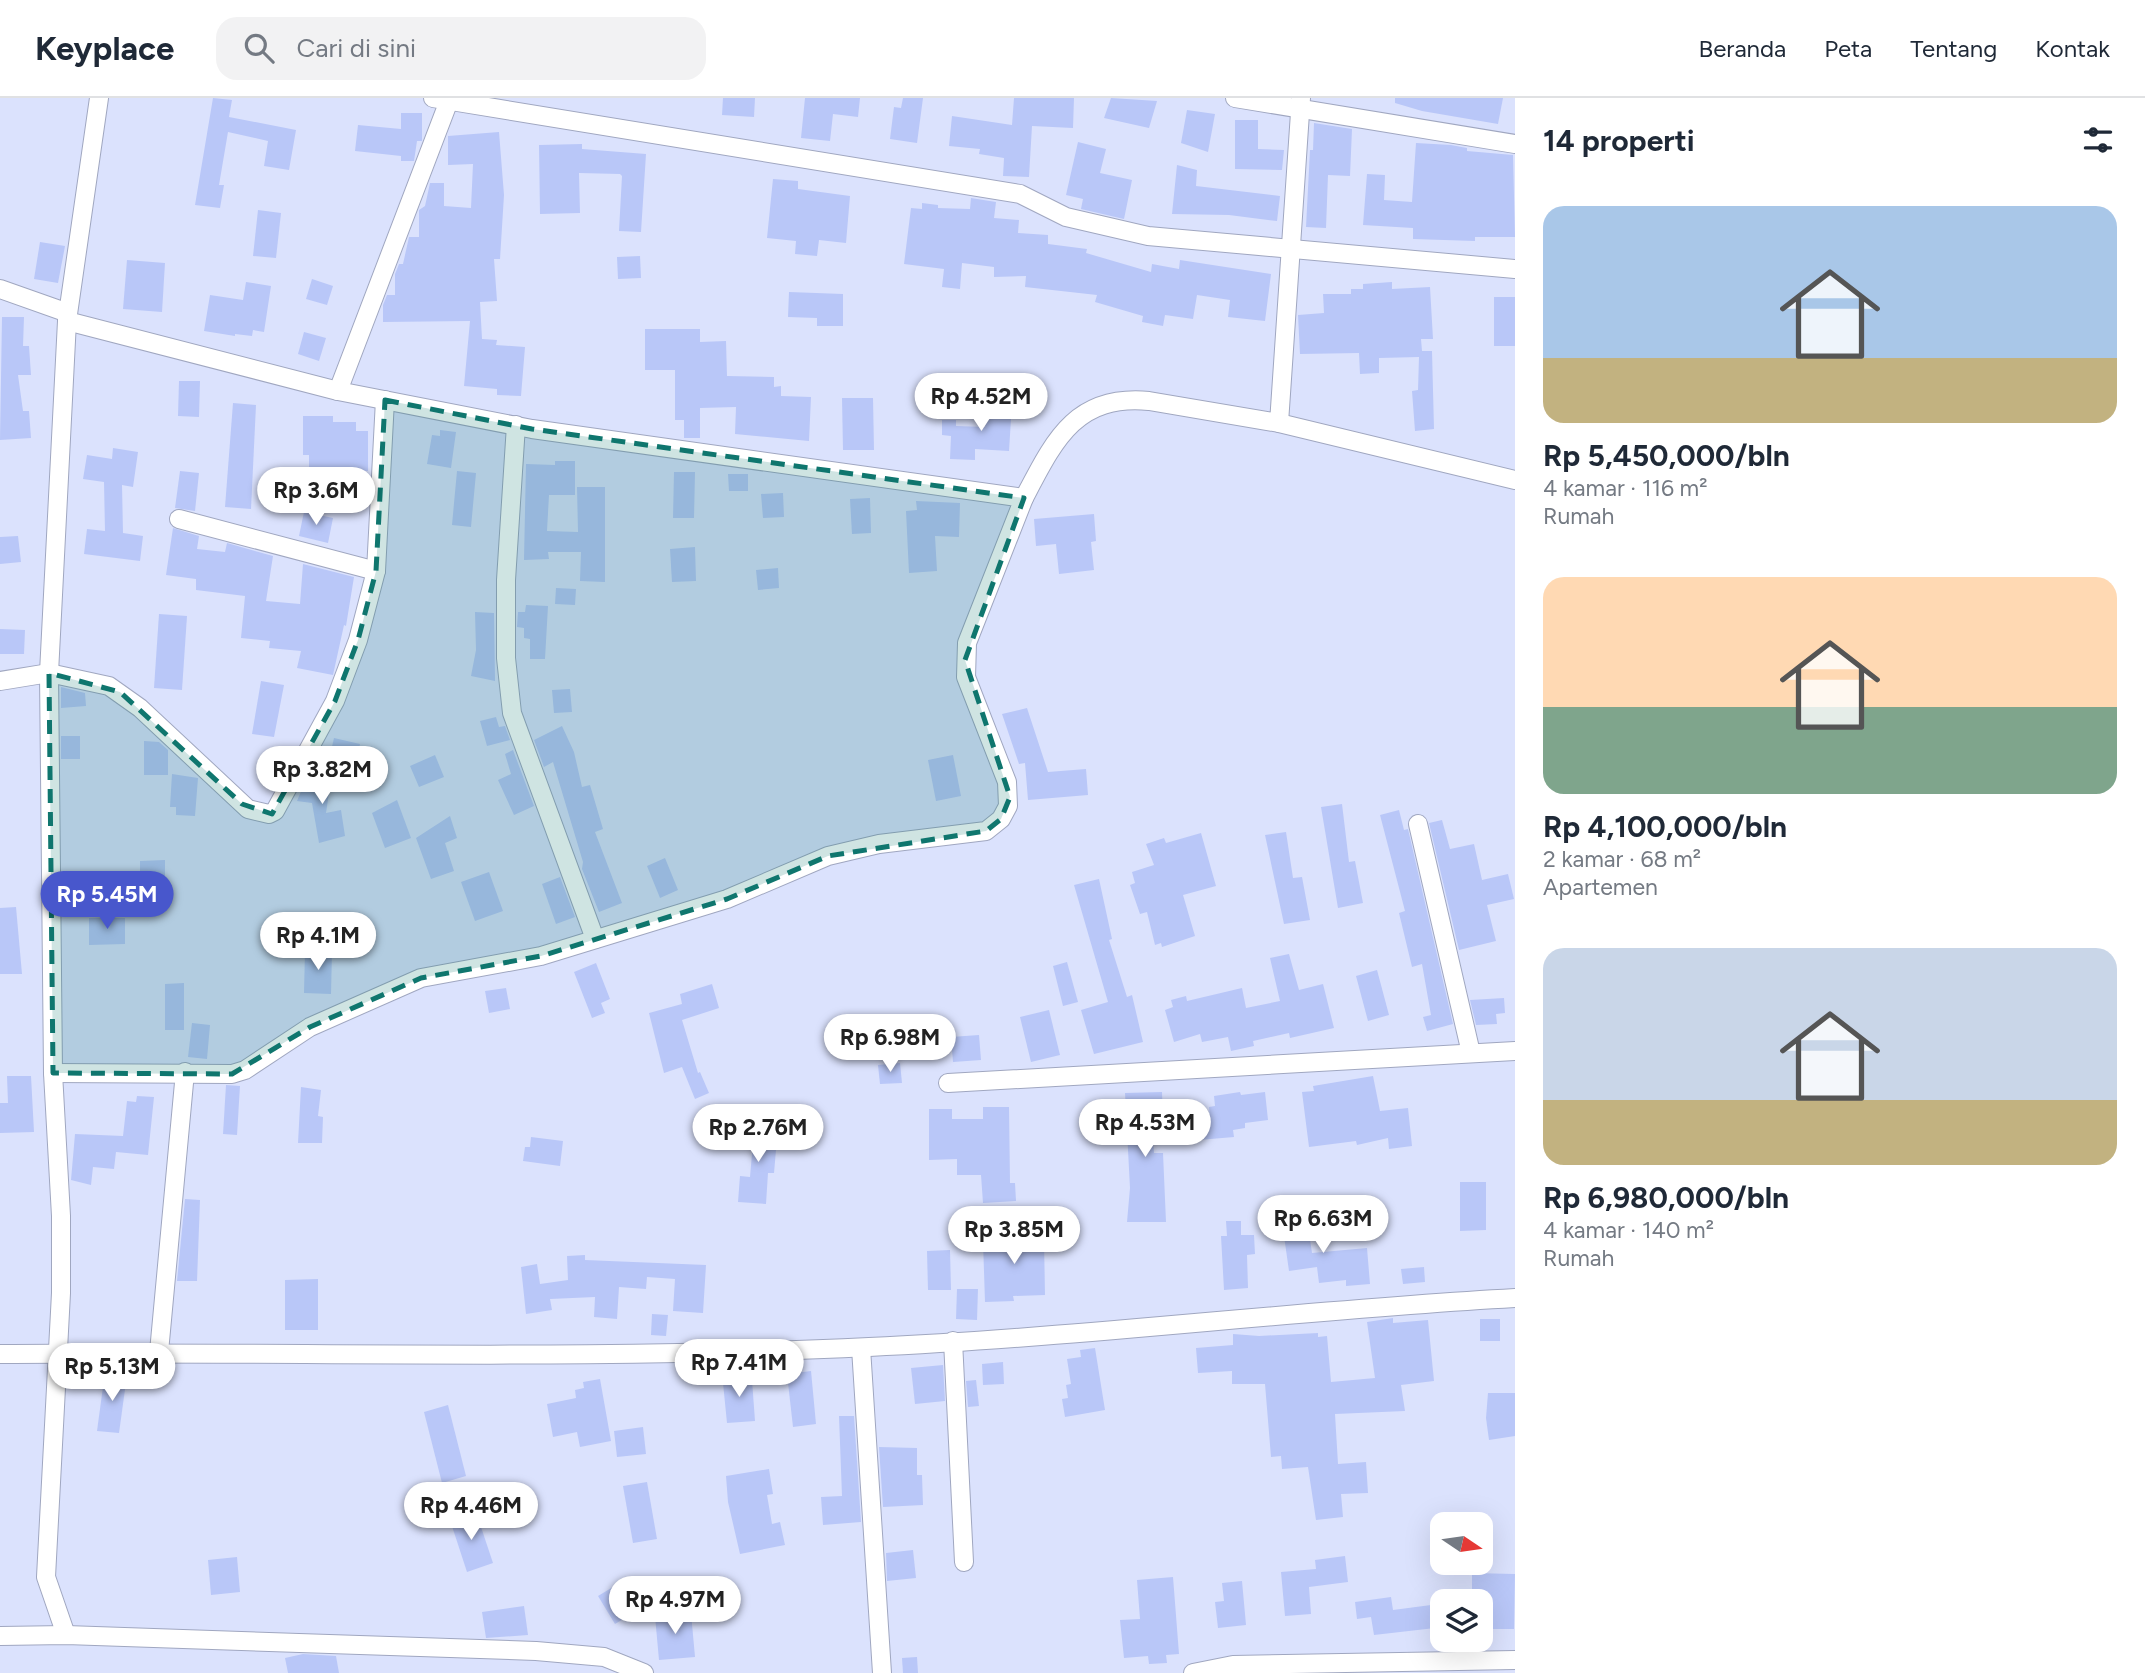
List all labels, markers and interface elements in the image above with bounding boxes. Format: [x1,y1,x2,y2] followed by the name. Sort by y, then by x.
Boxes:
[216,17,706,80] search box
[35,29,174,68] text: Keyplace
[240,29,278,67] icon: search
[296,32,416,64] text: Cari di sini
[1699,34,1786,63] text: Beranda
[1824,34,1872,63] text: Peta
[1910,34,1997,63] text: Tentang
[2035,34,2110,63] text: Kontak
[2079,121,2117,159] icon: filters
[1543,122,1695,159] text: 14 properti
[1767,251,1893,377] icon: home
[909,374,1053,433] pin: Rp 4.52M
[931,382,1031,410] text: Rp 4.52M
[1543,437,1790,474] text: Rp 5,450,000/bln
[251,468,381,527] pin: Rp 3.6M
[1543,474,1707,502] text: 4 kamar · 116 m²
[273,476,359,504] text: Rp 3.6M
[1543,502,1614,530] text: Rumah
[1767,622,1893,748] icon: home
[250,746,394,806] pin: Rp 3.82M
[272,755,372,783] text: Rp 3.82M
[1543,808,1787,845] text: Rp 4,100,000/bln
[1543,845,1701,873] text: 2 kamar · 68 m²
[35,872,179,931] pin: Rp 5.45M
[1543,873,1658,901] text: Apartemen
[57,880,157,908] text: Rp 5.45M
[253,912,383,972] pin: Rp 4.1M
[276,921,360,949] text: Rp 4.1M
[1767,993,1893,1119] icon: home
[818,1014,962,1074] pin: Rp 6.98M
[840,1023,940,1051] text: Rp 6.98M
[1073,1100,1217,1159] pin: Rp 4.53M
[686,1104,830,1164] pin: Rp 2.76M
[1095,1108,1195,1136] text: Rp 4.53M
[709,1113,808,1141] text: Rp 2.76M
[1543,1179,1789,1216] text: Rp 6,980,000/bln
[1251,1196,1395,1255] pin: Rp 6.63M
[1273,1204,1373,1232] text: Rp 6.63M
[942,1206,1086,1266] pin: Rp 3.85M
[964,1215,1064,1243] text: Rp 3.85M
[1543,1216,1714,1244] text: 4 kamar · 140 m²
[1543,1244,1614,1272] text: Rumah
[667,1340,811,1399] pin: Rp 7.41M
[40,1344,184,1403] pin: Rp 5.13M
[691,1348,787,1376] text: Rp 7.41M
[64,1352,160,1380] text: Rp 5.13M
[399,1482,543,1542] pin: Rp 4.46M
[420,1491,522,1519] text: Rp 4.46M
[1430,1512,1493,1575] north arrow
[1430,1512,1493,1652] map controls
[603,1576,747,1636] pin: Rp 4.97M
[625,1585,725,1613] text: Rp 4.97M
[1430,1589,1493,1652] button: layers

